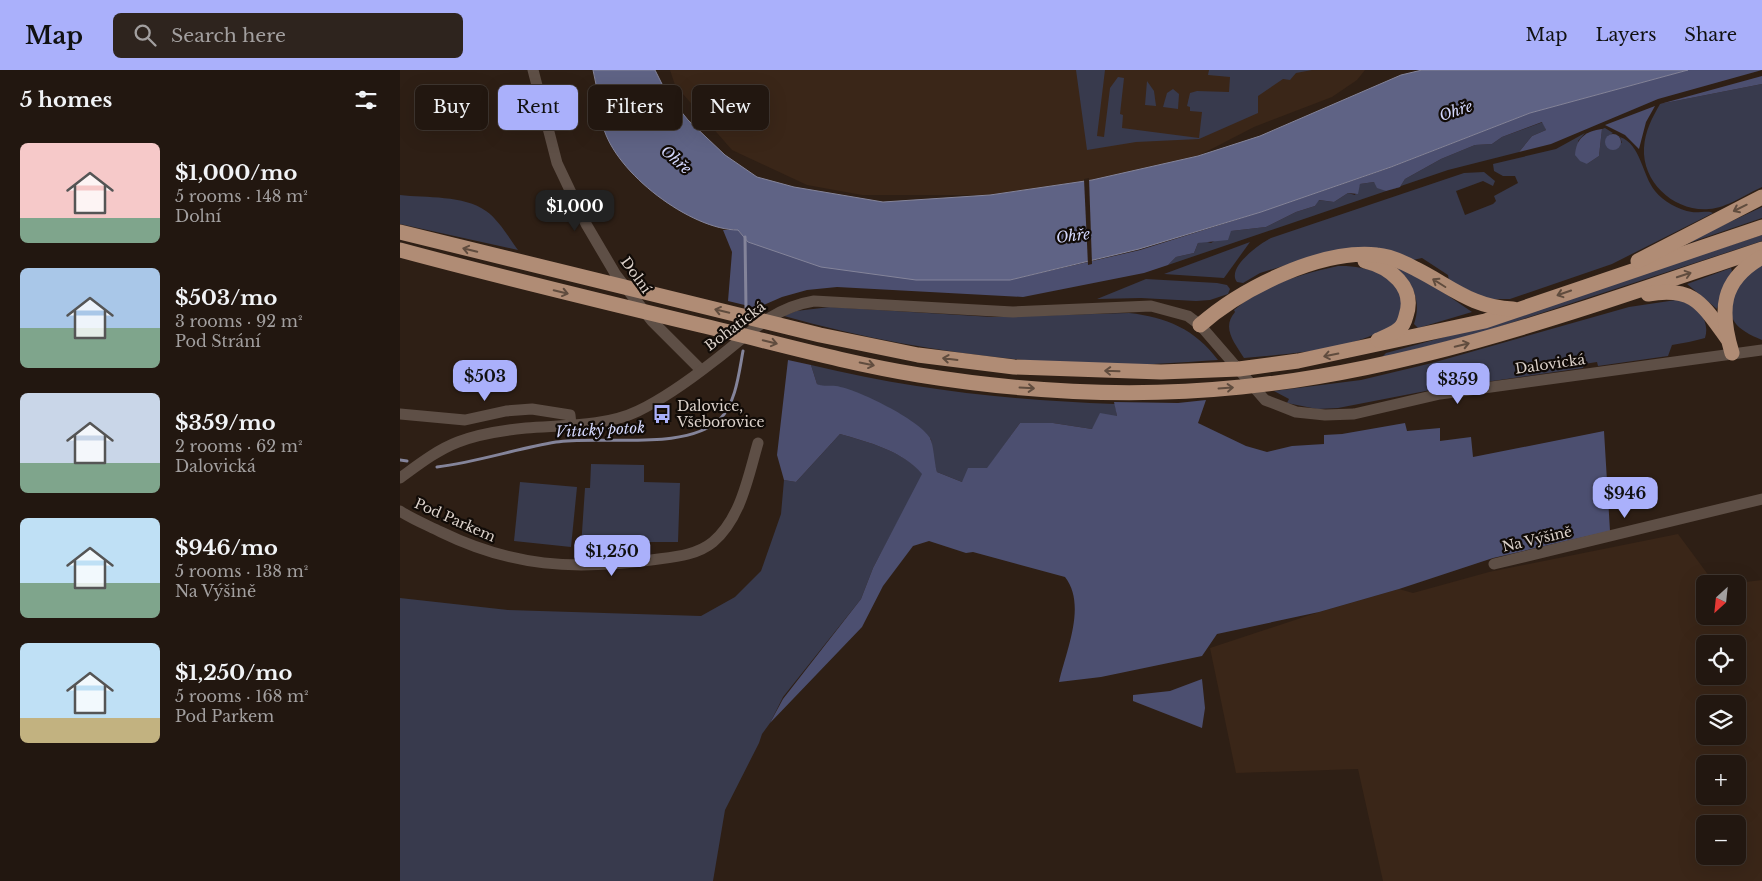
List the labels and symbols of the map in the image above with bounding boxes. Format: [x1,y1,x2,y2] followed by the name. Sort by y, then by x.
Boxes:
[1437,96,1475,125] water label: Ohře
[657,141,696,178] water label: Ohře
[534,190,616,232] pin: $1,000
[1733,203,1748,213] one-way arrow
[1055,224,1091,247] water label: Ohře
[463,245,479,254] one-way arrow
[617,253,655,297] street label: Dolní
[1675,270,1691,280] one-way arrow
[1433,278,1447,288] one-way arrow
[552,288,568,297] one-way arrow
[1557,289,1573,298] one-way arrow
[701,297,769,355] street label: Bohatická
[714,306,730,315] one-way arrow
[761,338,777,347] one-way arrow
[1453,340,1469,349] one-way arrow
[1514,350,1586,378] street label: Dalovická
[1324,351,1340,360] one-way arrow
[942,354,958,364] one-way arrow
[455,360,515,402] pin: $503
[858,360,874,369] one-way arrow
[1428,362,1488,405] pin: $359
[1104,366,1120,375] one-way arrow
[1019,383,1035,392] one-way arrow
[1218,384,1234,393] one-way arrow
[676,397,765,431] place label: Dalovice, Všeborovice
[651,403,673,425] bus stop icon: Dalovice, Všeborovice
[555,418,645,441] water label: Vitický potok
[1595,476,1655,519] pin: $946
[412,494,498,546] street label: Pod Parkem
[1500,522,1574,556] street label: Na Výšině
[571,534,653,577] pin: $1,250
[1696,575,1746,625] north arrow

